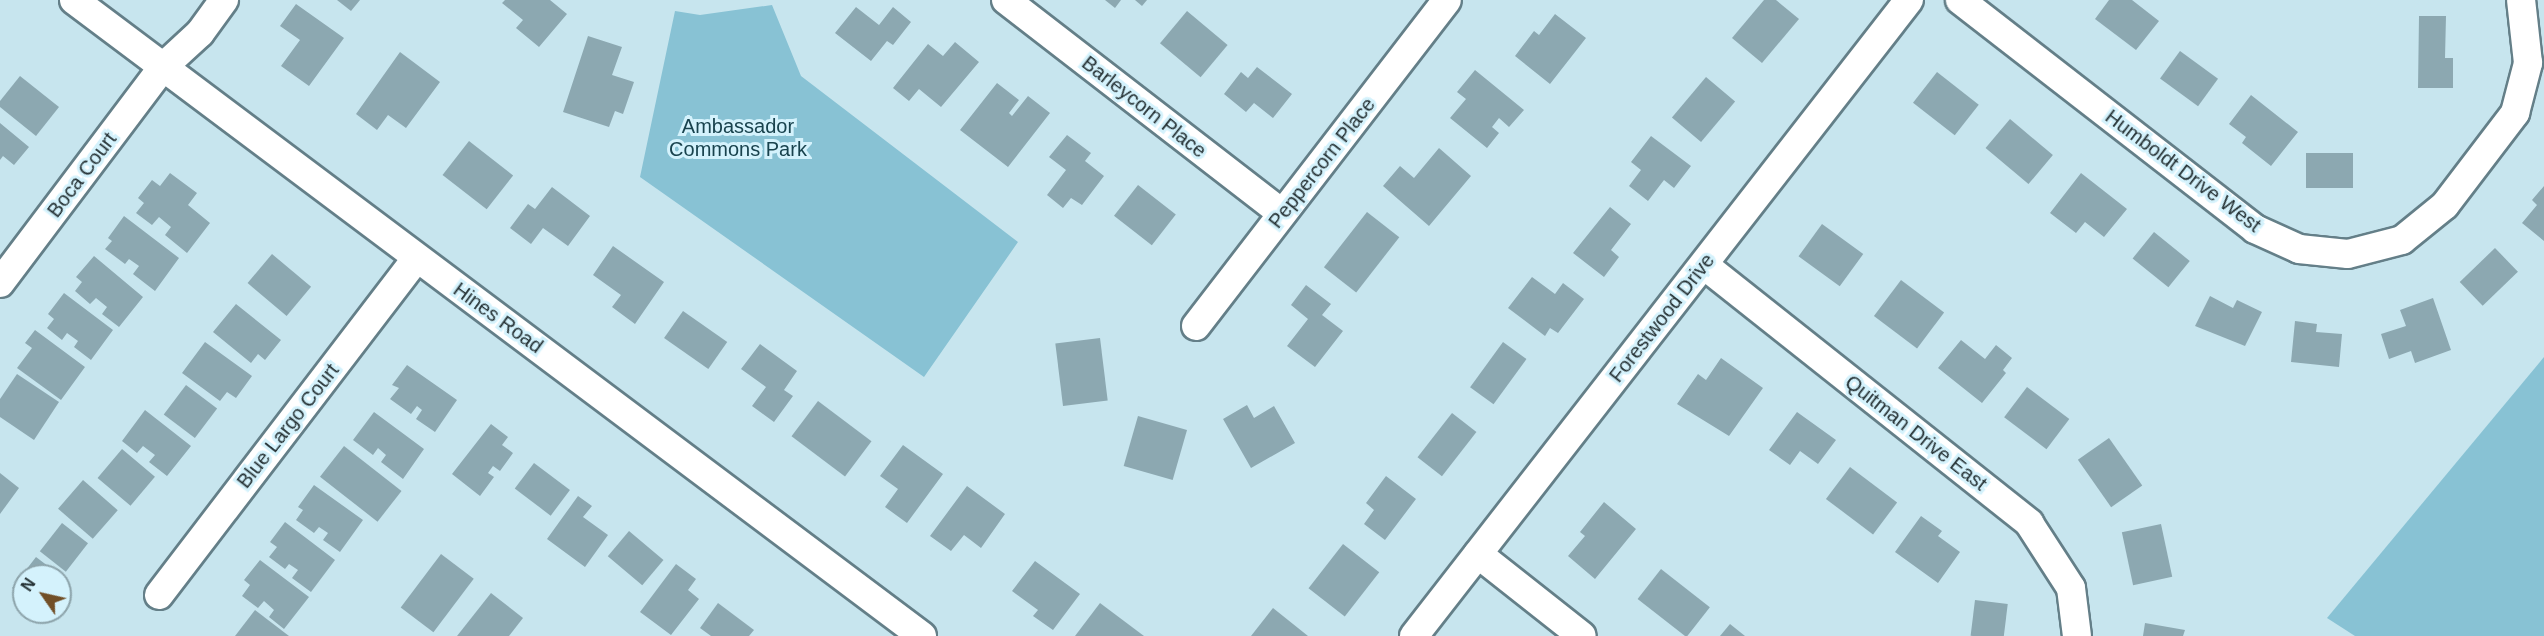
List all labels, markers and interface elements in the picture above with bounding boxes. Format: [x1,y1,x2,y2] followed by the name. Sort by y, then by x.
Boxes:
[1077,51,1211,163] street label: Barleycorn Place
[1264,93,1380,233] street label: Peppercorn Place
[2100,105,2266,237] street label: Humboldt Drive West
[669,115,807,162] park label: Ambassador Commons Park
[42,128,122,222] street label: Boca Court
[1604,249,1720,387] street label: Forestwood Drive
[449,278,547,358] street label: Hines Road
[232,359,344,493] street label: Blue Largo Court
[1840,370,1992,496] street label: Quitman Drive East
[12,564,72,624] north arrow
[18,575,39,594] text: N

